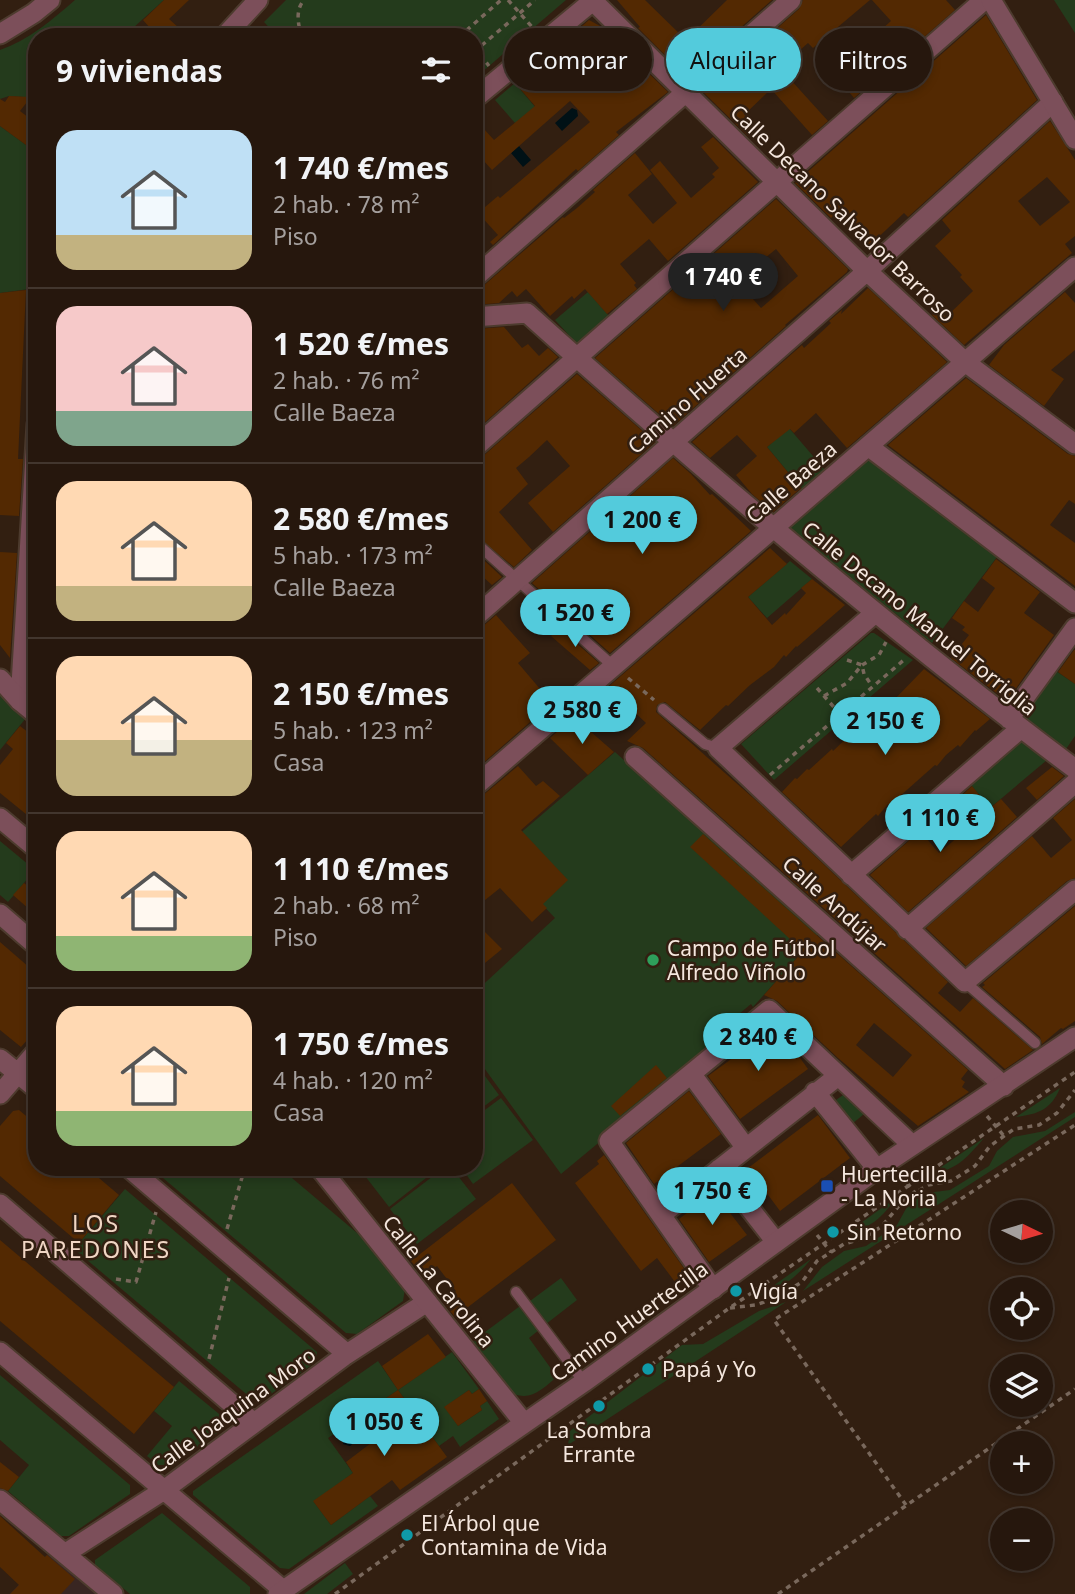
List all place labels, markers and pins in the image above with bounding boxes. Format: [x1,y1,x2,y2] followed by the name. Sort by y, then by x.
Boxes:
[658,254,788,313] pin: 1 740 €
[577,496,707,556] pin: 1 200 €
[510,590,640,649] pin: 1 520 €
[517,686,647,746] pin: 2 580 €
[820,698,950,757] pin: 2 150 €
[875,794,1005,854] pin: 1 110 €
[667,934,835,986] place label: Campo de Fútbol Alfredo Viñolo
[645,952,661,968] marker: Campo de Fútbol Alfredo Viñolo
[693,1014,823,1073] pin: 2 840 €
[841,1160,948,1212] place label: Huertecilla - La Noria
[647,1168,777,1227] pin: 1 750 €
[819,1178,835,1194] marker: Huertecilla - La Noria
[847,1218,962,1246] place label: Sin Retorno
[825,1224,841,1240] marker: Sin Retorno
[750,1277,798,1305] place label: Vigía
[728,1283,744,1299] marker: Vigía
[662,1355,756,1383] place label: Papá y Yo
[640,1361,656,1377] marker: Papá y Yo
[319,1398,449,1458] pin: 1 050 €
[591,1398,607,1414] marker: La Sombra Errante
[546,1416,652,1468] place label: La Sombra Errante
[421,1509,608,1561] place label: El Árbol que Contamina de Vida
[399,1527,415,1543] marker: El Árbol que Contamina de Vida

